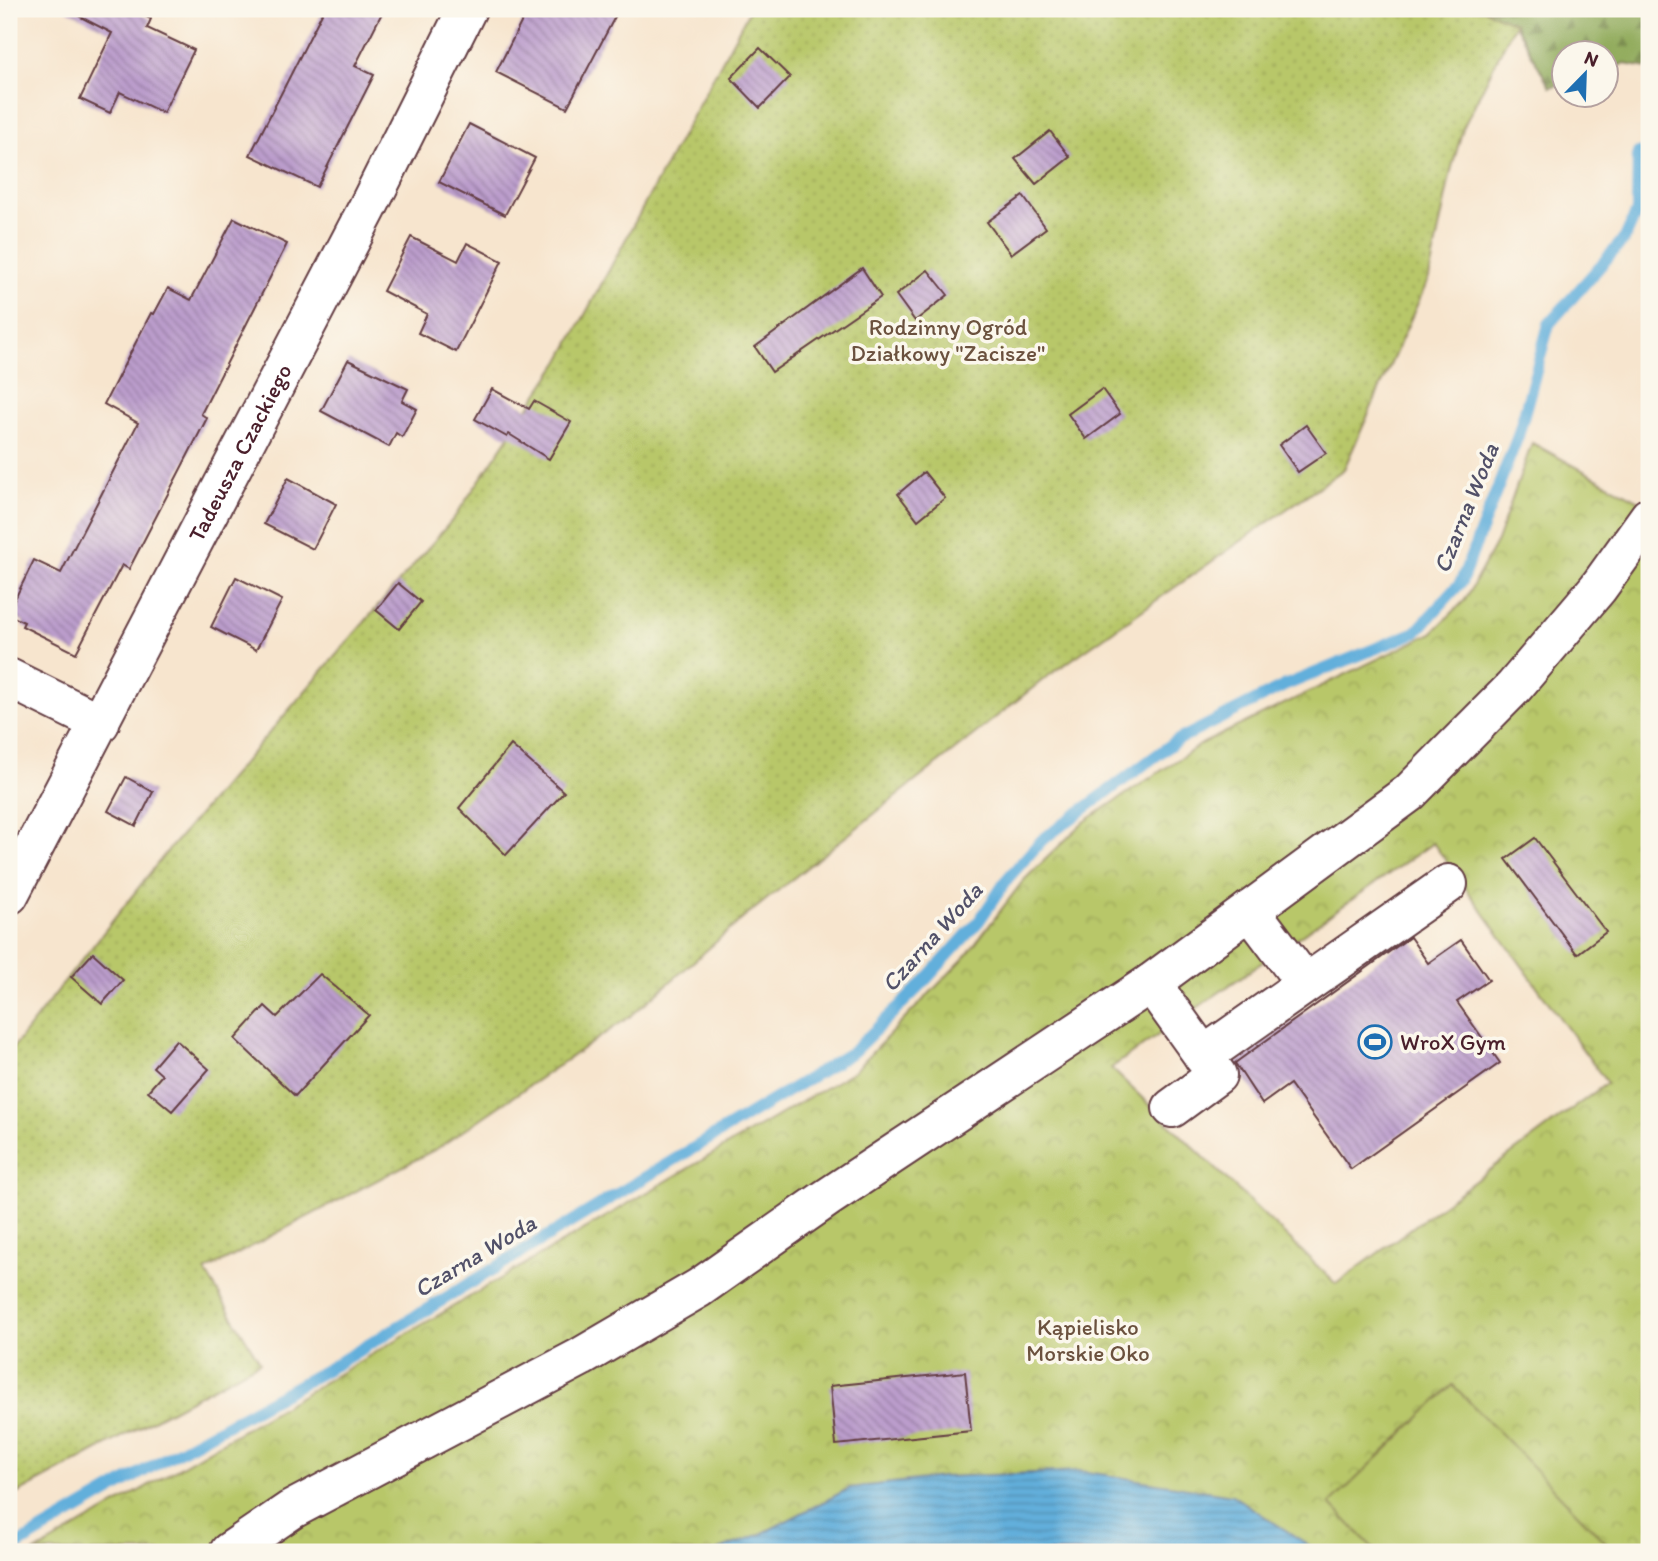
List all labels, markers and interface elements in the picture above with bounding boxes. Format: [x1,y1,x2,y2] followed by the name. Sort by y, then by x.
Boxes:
[1550,38,1620,108] north arrow
[1581,46,1602,72] text: N
[851,313,1046,367] park label: Rodzinny Ogród Działkowy "Zacisze"
[182,359,298,546] street label: Tadeusza Czackiego
[1426,438,1505,577] water label: Czarna Woda
[875,876,989,997] water label: Czarna Woda
[1356,1023,1394,1061] sports icon: WroX Gym
[1400,1028,1506,1056] place label: WroX Gym
[408,1208,542,1303] water label: Czarna Woda
[1026,1313,1150,1367] park label: Kąpielisko Morskie Oko

